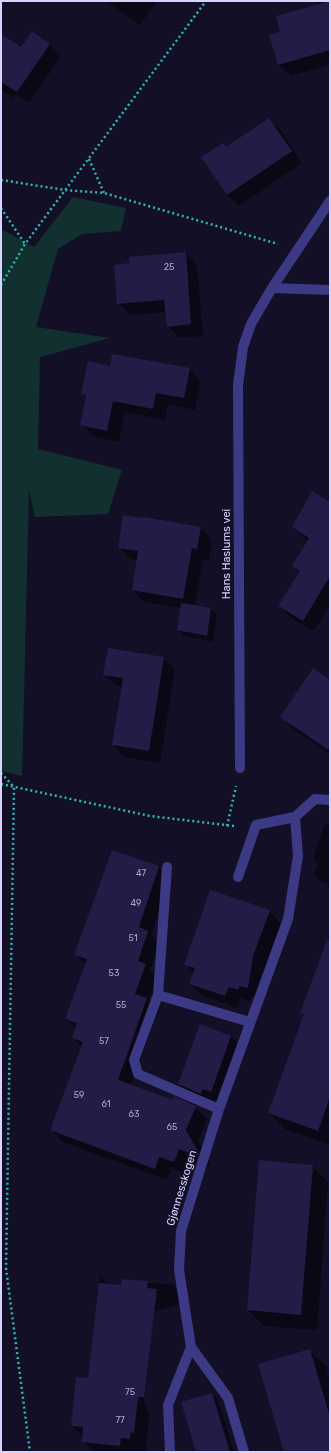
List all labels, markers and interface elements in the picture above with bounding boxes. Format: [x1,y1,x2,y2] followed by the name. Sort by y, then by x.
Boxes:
[164,262,174,272] house number: 25
[220,509,234,599] street label: Hans Haslums vei
[136,868,146,878] house number: 47
[131,898,141,908] house number: 49
[128,933,138,943] house number: 51
[109,968,119,978] house number: 53
[116,1000,126,1010] house number: 55
[99,1036,109,1046] house number: 57
[74,1090,84,1100] house number: 59
[101,1099,111,1109] house number: 61
[129,1109,139,1119] house number: 63
[167,1122,177,1132] house number: 65
[164,1149,200,1227] street label: Gjønnesskogen
[125,1387,135,1397] house number: 75
[115,1415,125,1425] house number: 77

